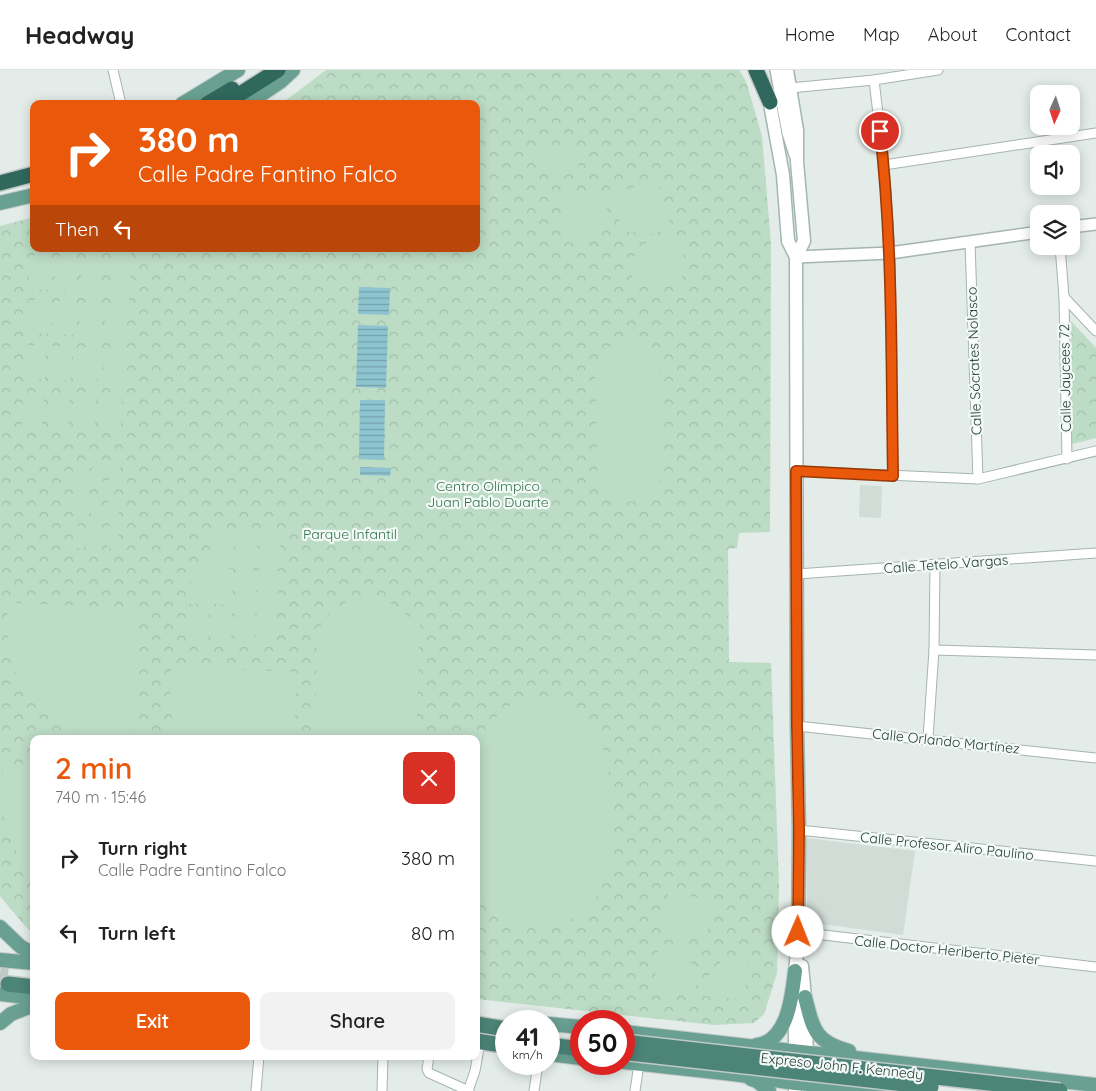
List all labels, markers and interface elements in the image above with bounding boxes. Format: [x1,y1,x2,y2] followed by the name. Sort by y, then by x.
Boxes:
[25,20,134,50] text: Headway
[785,23,835,46] text: Home
[863,23,900,46] text: Map
[928,23,978,46] text: About
[1006,23,1071,46] text: Contact
[1030,85,1080,135] north arrow
[1030,85,1080,255] map controls
[859,110,901,152] pin
[138,117,240,161] text: 380 m
[866,117,894,145] icon: arrive
[55,120,120,185] icon: right
[1030,145,1080,195] button: sound
[138,160,397,188] text: Calle Padre Fantino Falco
[1030,205,1080,255] button: layers
[109,215,137,243] icon: left
[55,217,99,241] text: Then
[962,286,986,436] street label: Calle Sócrates Nolasco
[1055,323,1075,432] street label: Calle Jaycees 72
[427,477,549,511] park label: Centro Olímpico Juan Pablo Duarte
[303,525,397,543] park label: Parque Infantil
[883,551,1009,577] street label: Calle Tetelo Vargas
[871,724,1021,758] street label: Calle Orlando Martínez
[55,749,132,787] text: 2 min
[403,752,455,804] button: close
[55,787,146,807] text: 740 m · 15:46
[859,828,1035,864] street label: Calle Profesor Aliro Paulino
[98,836,187,860] text: Turn right
[55,844,83,872] icon: right
[401,846,455,870] text: 380 m
[98,860,287,880] text: Calle Padre Fantino Falco
[771,905,823,957] position arrow
[55,919,83,947] icon: left
[98,921,176,945] text: Turn left
[411,921,455,945] text: 80 m
[853,931,1041,969] street label: Calle Doctor Heriberto Pieter
[55,992,250,1050] button: Exit
[260,992,455,1050] button: Share
[570,1010,635,1075] speed limit sign: 50
[516,1021,539,1052] text: 41
[512,1047,543,1062] text: km/h
[760,1049,924,1083] street label: Expreso John F. Kennedy

